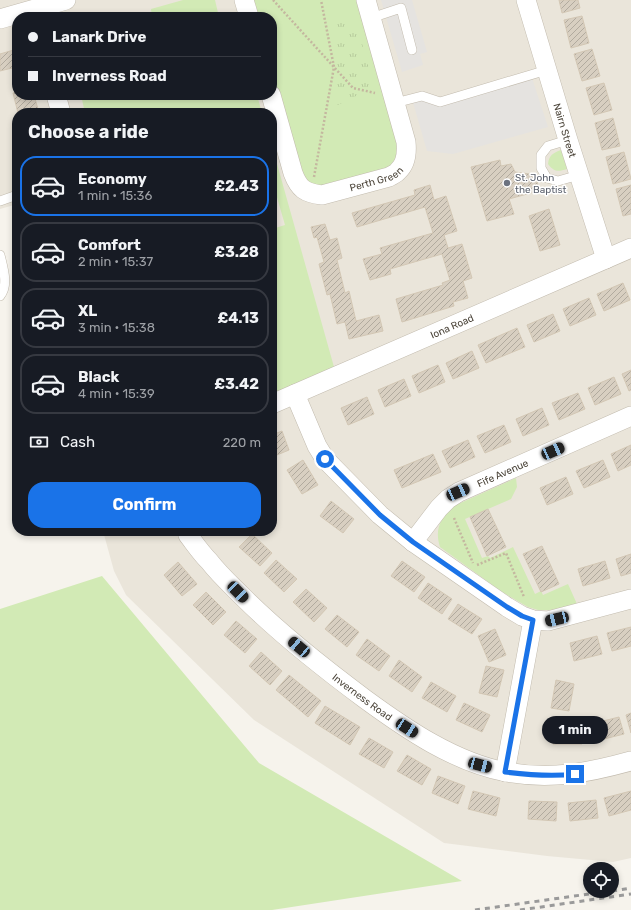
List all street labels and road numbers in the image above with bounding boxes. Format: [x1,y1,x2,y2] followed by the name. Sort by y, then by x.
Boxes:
[550,102,578,159] street label: Nairn Street
[348,164,406,194] street label: Perth Green
[429,312,476,342] street label: Iona Road
[475,457,531,490] street label: Fife Avenue
[330,671,394,724] street label: Inverness Road

